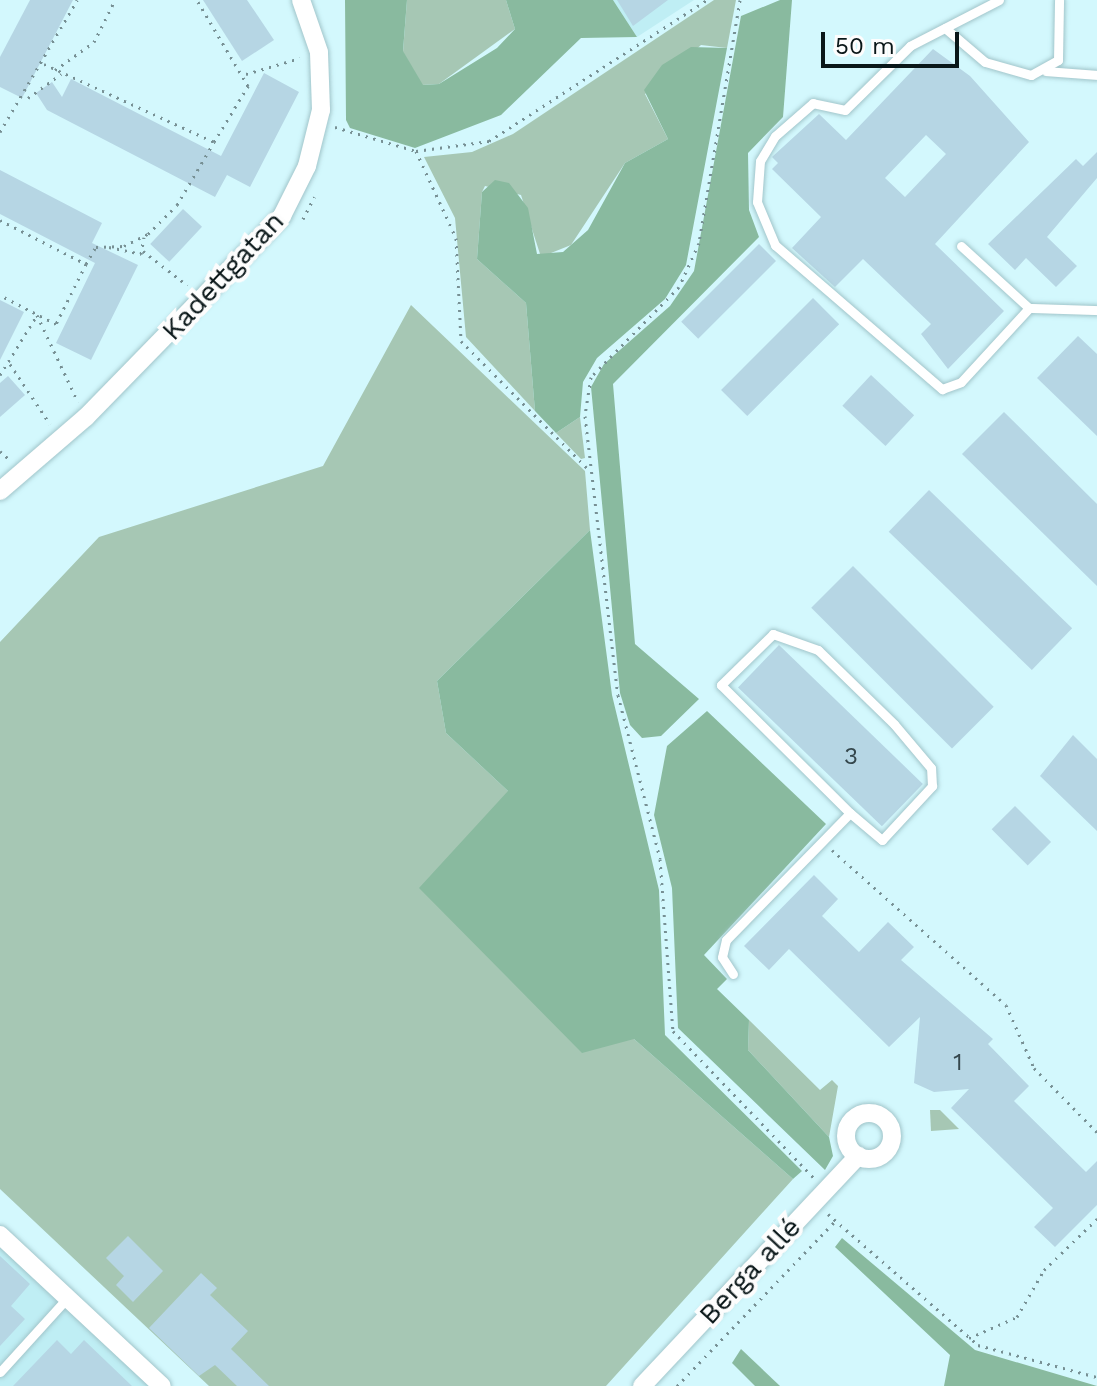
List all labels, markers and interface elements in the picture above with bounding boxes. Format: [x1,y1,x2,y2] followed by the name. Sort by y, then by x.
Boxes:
[825,16,963,66] scale bar
[835,32,895,60] text: 50 m
[155,205,291,347] street label: Kadettgatan
[844,743,858,771] house number: 3
[953,1049,963,1077] house number: 1
[692,1210,808,1332] street label: Berga allé

